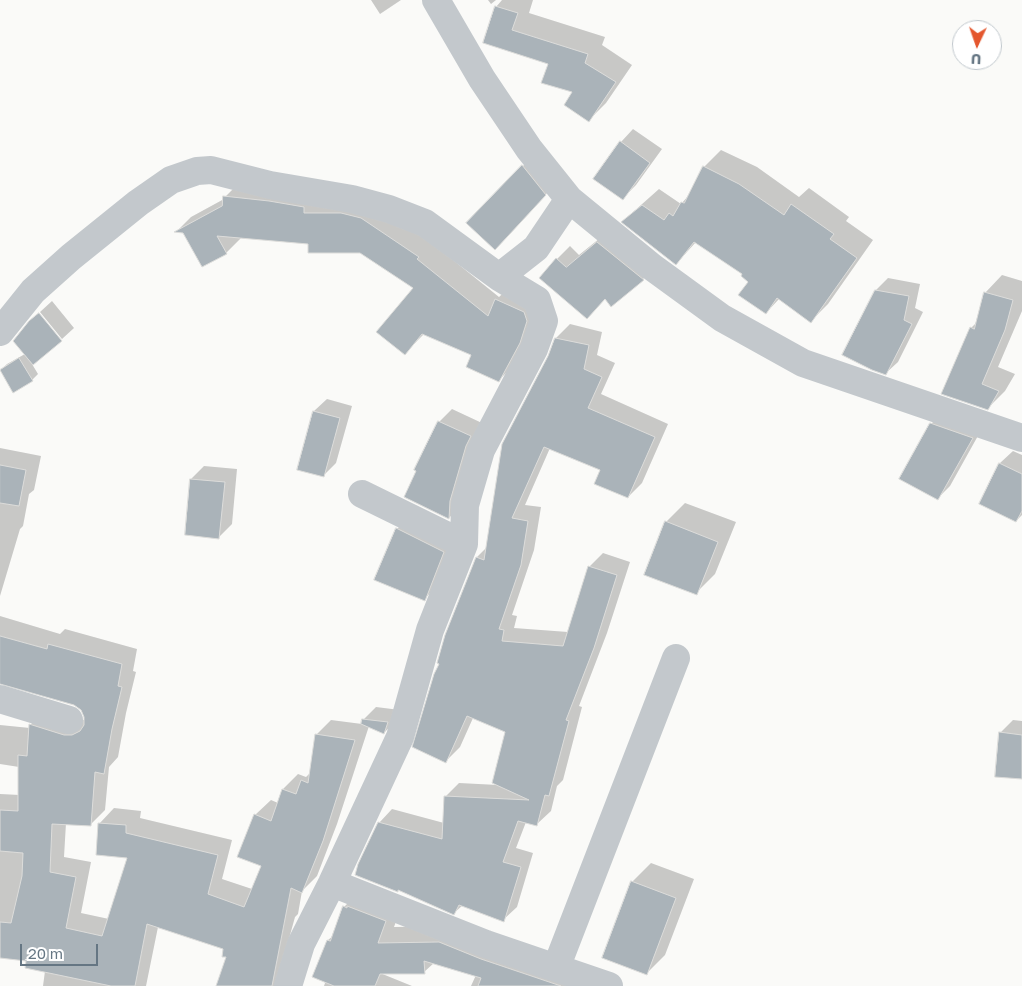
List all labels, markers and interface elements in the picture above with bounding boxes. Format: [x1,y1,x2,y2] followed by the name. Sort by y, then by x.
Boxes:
[952,20,1002,70] north arrow
[971,51,982,68] text: U
[22,934,100,966] scale bar
[28,944,63,962] text: 20 m

